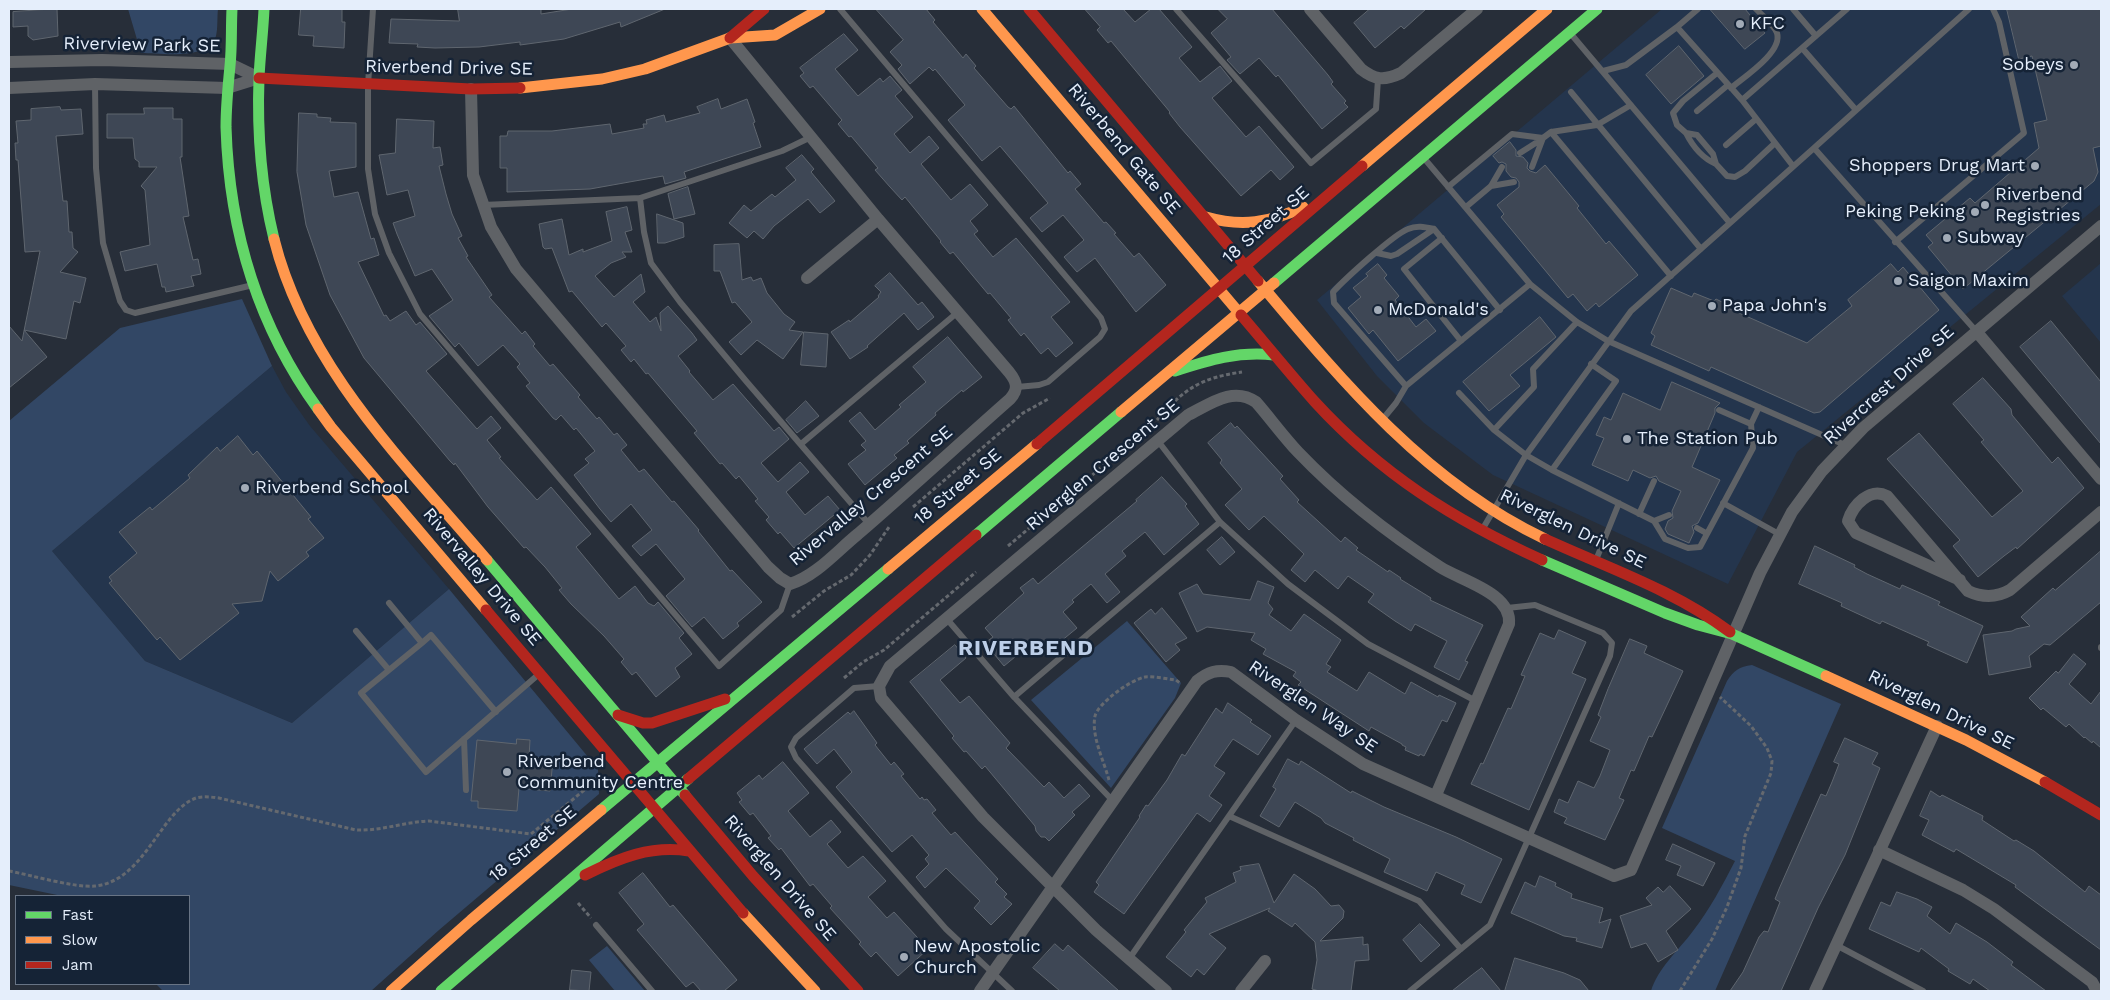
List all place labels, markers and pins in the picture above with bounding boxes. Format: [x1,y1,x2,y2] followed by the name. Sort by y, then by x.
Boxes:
[1750,13,1785,35] place label: KFC
[1734,18,1746,30] marker: KFC
[2002,54,2064,76] place label: Sobeys
[2068,59,2080,71] marker: Sobeys
[1849,155,2025,177] place label: Shoppers Drug Mart
[2029,160,2041,172] marker: Shoppers Drug Mart
[1995,184,2083,226] place label: Riverbend Registries
[1979,199,1991,211] marker: Riverbend Registries
[1845,201,1965,223] place label: Peking Peking
[1969,206,1981,218] marker: Peking Peking
[1957,227,2024,249] place label: Subway
[1941,232,1953,244] marker: Subway
[1908,270,2029,292] place label: Saigon Maxim
[1892,275,1904,287] marker: Saigon Maxim
[1722,295,1827,317] place label: Papa John's
[1388,299,1489,321] place label: McDonald's
[1706,300,1718,312] marker: Papa John's
[1372,304,1384,316] marker: McDonald's
[1637,428,1778,450] place label: The Station Pub
[1621,433,1633,445] marker: The Station Pub
[255,477,409,499] place label: Riverbend School
[239,482,251,494] marker: Riverbend School
[517,751,683,794] place label: Riverbend Community Centre
[501,766,513,778] marker: Riverbend Community Centre
[914,936,1041,979] place label: New Apostolic Church
[898,951,910,963] marker: New Apostolic Church

